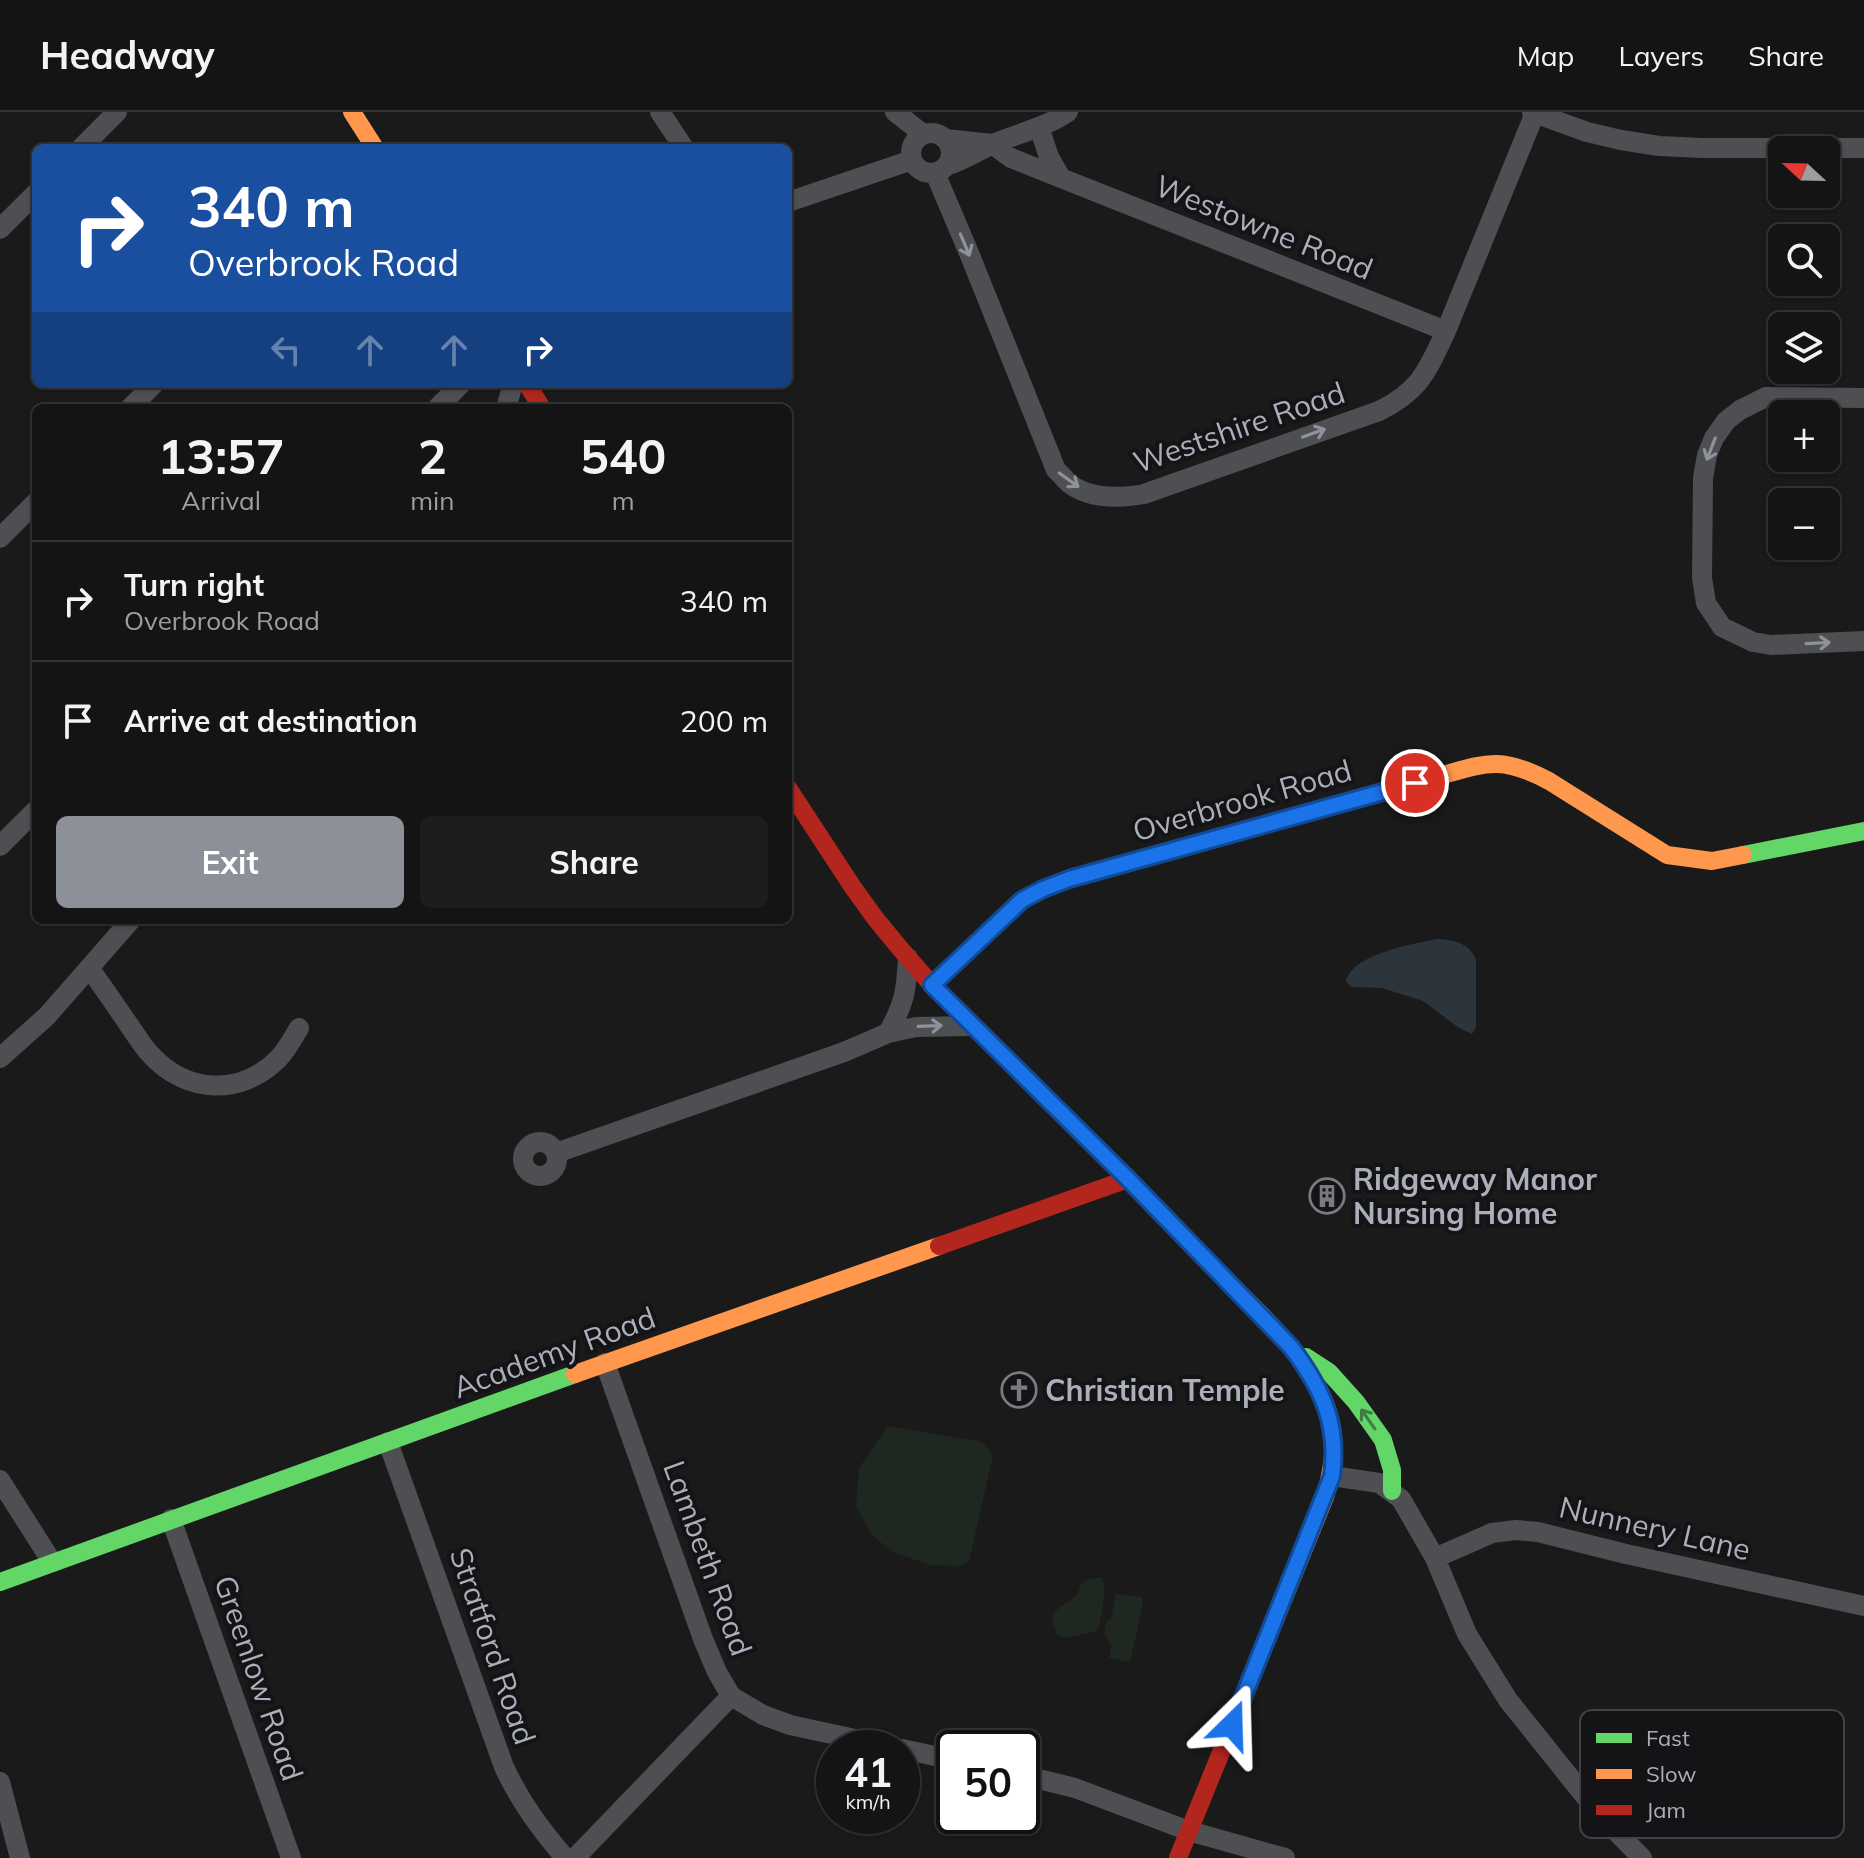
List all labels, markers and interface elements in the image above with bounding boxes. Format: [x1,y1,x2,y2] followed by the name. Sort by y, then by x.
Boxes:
[40,31,215,79] text: Headway
[1517,38,1574,73] text: Map
[1618,38,1704,73] text: Layers
[1748,38,1824,73] text: Share
[1768,136,1840,208] north arrow
[1768,136,1840,560] map controls
[1150,166,1378,288] street label: Westowne Road
[188,171,355,241] text: 340 m
[56,176,160,280] icon: right
[1768,224,1840,296] button: search
[959,232,974,257] one-way arrow
[188,240,459,285] text: Overbrook Road
[1768,312,1840,384] button: layers
[264,328,308,372] icon: left
[348,328,392,372] icon: ahead
[432,328,476,372] icon: ahead
[516,328,560,372] icon: right
[1128,373,1350,481] street label: Westshire Road
[1768,400,1840,472] button: +
[1301,425,1326,440] one-way arrow
[158,426,285,486] text: 13:57
[418,426,447,486] text: 2
[580,426,666,486] text: 540
[1703,436,1717,461] one-way arrow
[1058,471,1079,488] one-way arrow
[181,484,261,517] text: Arrival
[410,484,454,517] text: min
[612,484,635,517] text: m
[1768,488,1840,560] button: −
[124,566,264,604] text: Turn right
[56,579,100,623] icon: right
[680,582,768,620] text: 340 m
[124,604,320,637] text: Overbrook Road
[1804,635,1831,650] one-way arrow
[56,699,100,743] icon: arrive
[124,702,418,740] text: Arrive at destination
[680,702,768,740] text: 200 m
[1381,749,1449,817] pin
[1128,751,1356,849] street label: Overbrook Road
[1393,761,1437,805] icon: arrive
[56,816,404,908] button: Exit
[420,816,768,908] button: Share
[916,1018,943,1033] one-way arrow
[1353,1160,1597,1232] place label: Ridgeway Manor Nursing Home
[1308,1177,1346,1215] building icon: Ridgeway Manor Nursing Home
[448,1298,660,1406] street label: Academy Road
[1000,1371,1038,1409] church icon: Christian Temple
[1045,1371,1285,1409] place label: Christian Temple
[1360,1409,1376,1431] one-way arrow
[655,1455,761,1661] street label: Lambeth Road
[1556,1488,1754,1568] street label: Nunnery Lane
[442,1543,544,1749] street label: Stratford Road
[206,1570,312,1786] street label: Greenlow Road
[1190,1683,1274,1767] position arrow
[1580,1710,1844,1838] legend
[1646,1724,1690,1752] text: Fast
[936,1730,1040,1834] speed limit sign: 50
[844,1747,892,1797] text: 41
[1646,1760,1696,1788] text: Slow
[845,1789,891,1814] text: km/h
[1646,1796,1686,1824] text: Jam

